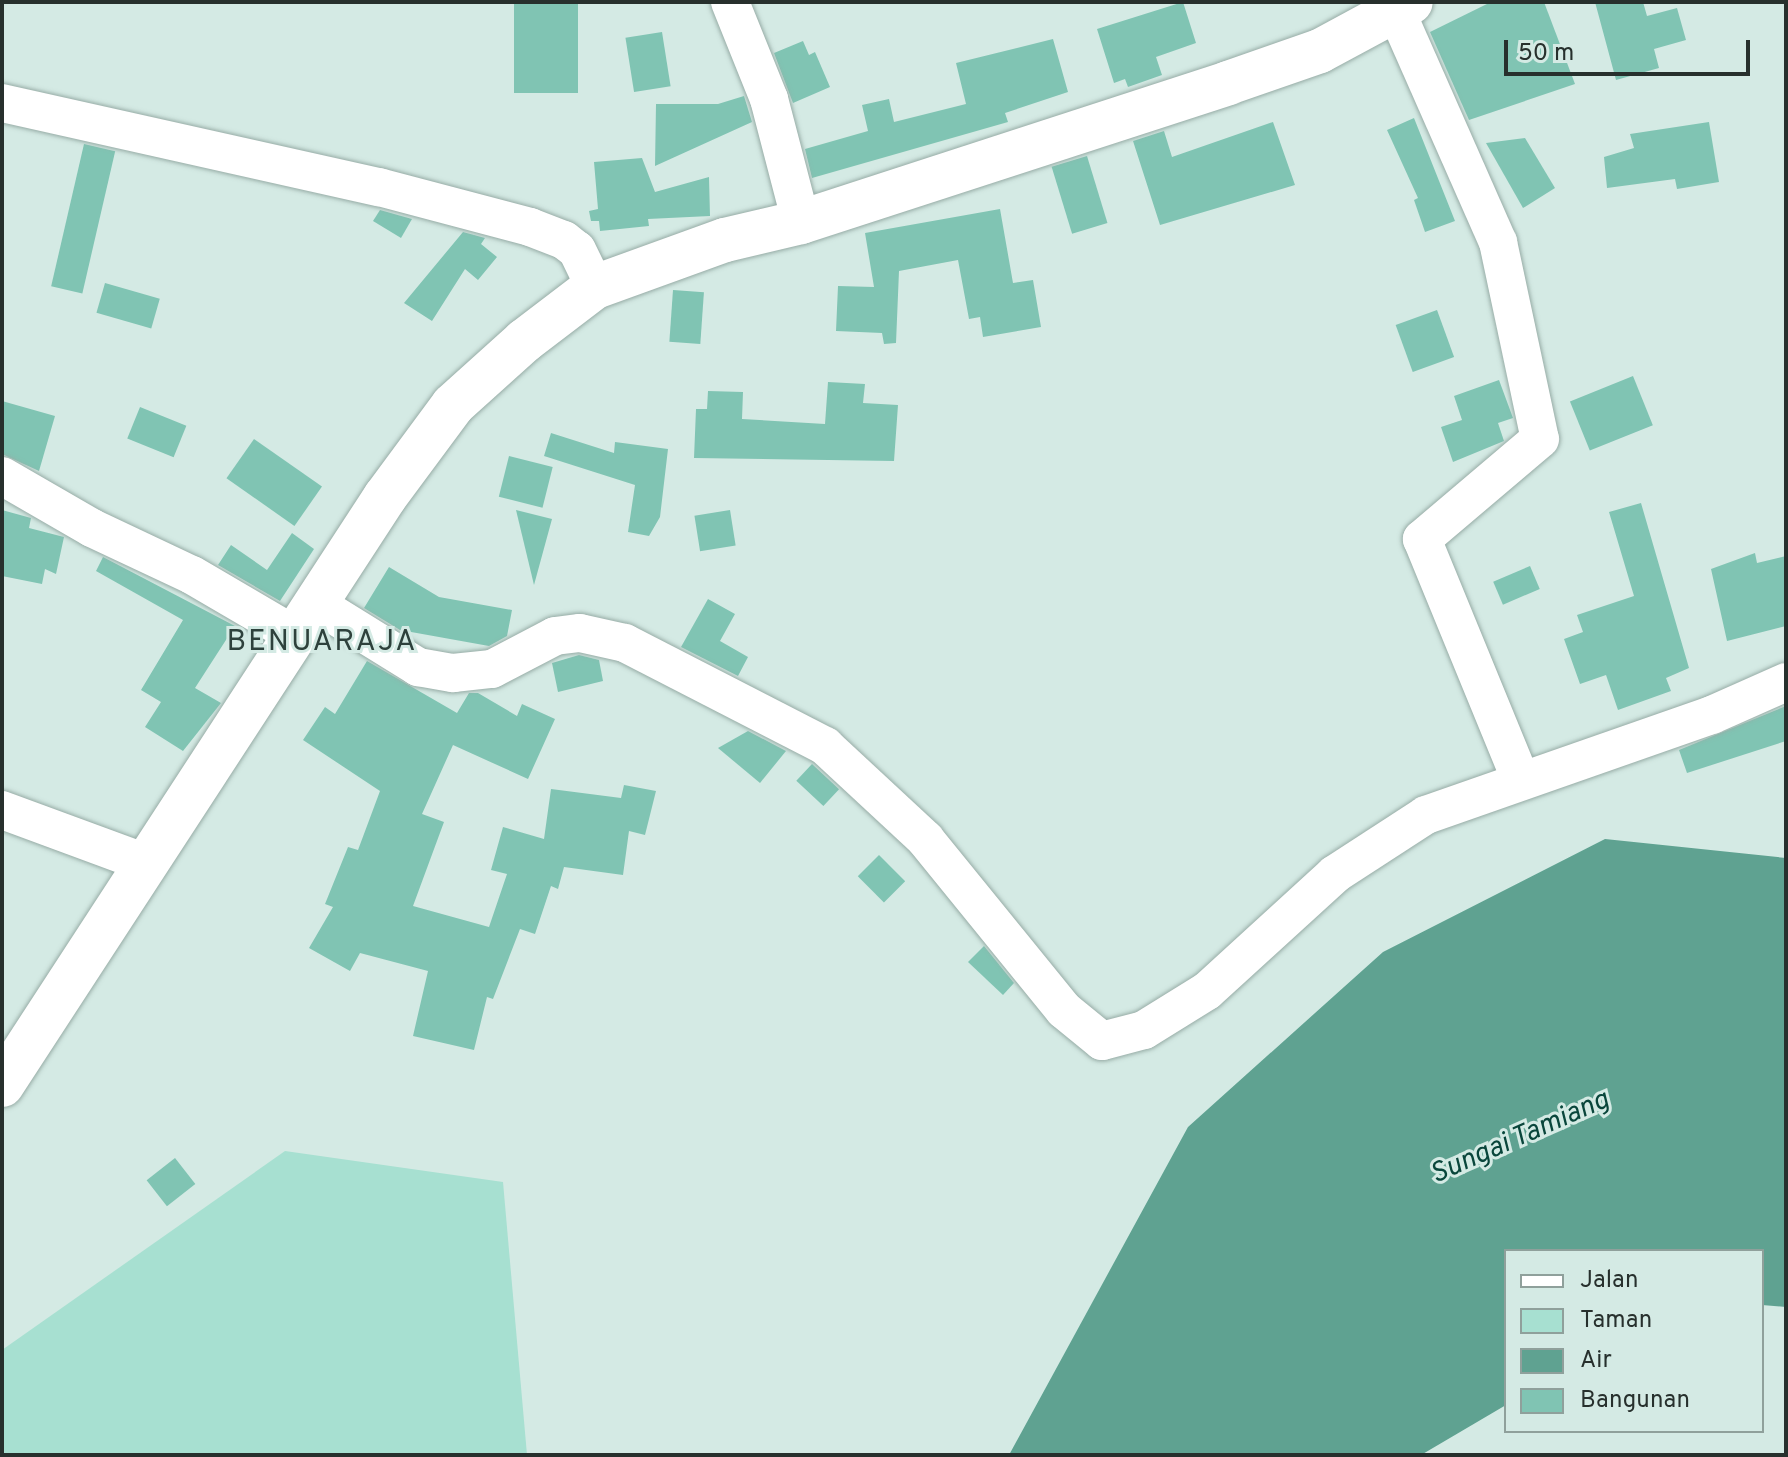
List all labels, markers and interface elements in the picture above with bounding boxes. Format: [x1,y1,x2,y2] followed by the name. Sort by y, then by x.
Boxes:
[1508,24,1754,74] scale bar
[1518,39,1574,69] text: 50 m
[226,625,418,661] district label: BENUARAJA
[1425,1083,1615,1193] water label: Sungai Tamiang
[1504,1249,1764,1433] legend
[1580,1266,1638,1296] text: Jalan
[1580,1306,1652,1336] text: Taman
[1580,1346,1612,1376] text: Air
[1580,1386,1690,1416] text: Bangunan

